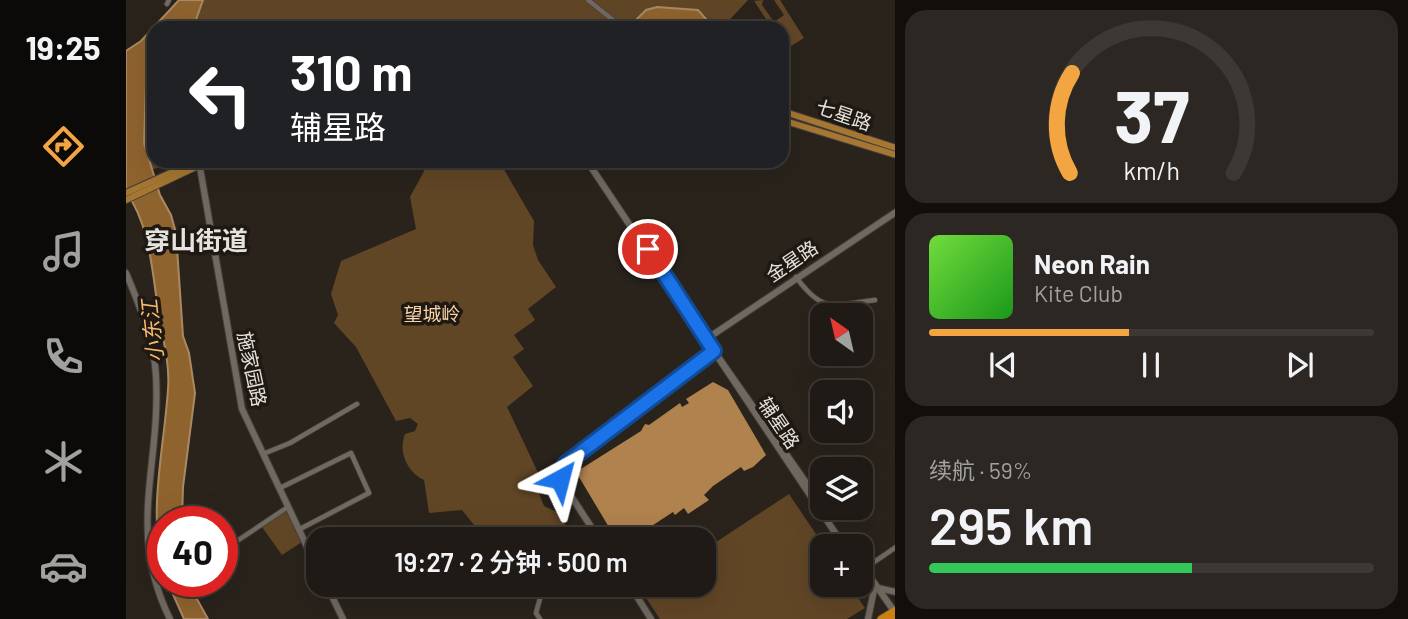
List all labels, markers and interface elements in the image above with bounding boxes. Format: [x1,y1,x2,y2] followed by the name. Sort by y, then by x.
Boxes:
[25,28,101,66] text: 19:25
[290,42,412,101] text: 310 m
[175,49,266,140] icon: left
[1114,70,1189,158] text: 37
[813,94,875,135] street label: 七星路
[290,107,386,145] text: 辅星路
[39,122,88,171] icon: directions
[1123,154,1180,184] text: km/h
[618,219,678,279] pin
[144,224,248,255] district label: 穿山街道
[39,227,88,276] icon: music
[629,230,667,268] icon: arrive
[762,235,822,286] street label: 金星路
[1034,248,1150,279] text: Neon Rain
[1034,279,1123,307] text: Kite Club
[136,297,167,364] water label: 小东江
[403,302,461,325] park label: 望城岭
[810,303,873,366] north arrow
[810,303,873,597] map controls
[233,329,272,408] street label: 施家园路
[39,332,88,381] icon: phone
[984,346,1022,384] icon: previous
[1132,346,1170,384] icon: pause
[1281,346,1319,384] icon: next
[810,380,873,443] button: sound
[754,393,805,453] street label: 辅星路
[39,437,88,486] icon: climate
[523,442,597,516] position arrow
[929,456,1032,484] text: 续航 · 59%
[810,457,873,520] button: layers
[929,493,1093,555] text: 295 km
[147,506,238,597] speed limit sign: 40
[810,534,873,597] button: +
[39,542,88,591] icon: car
[394,546,628,577] text: 19:27 · 2 分钟 · 500 m

